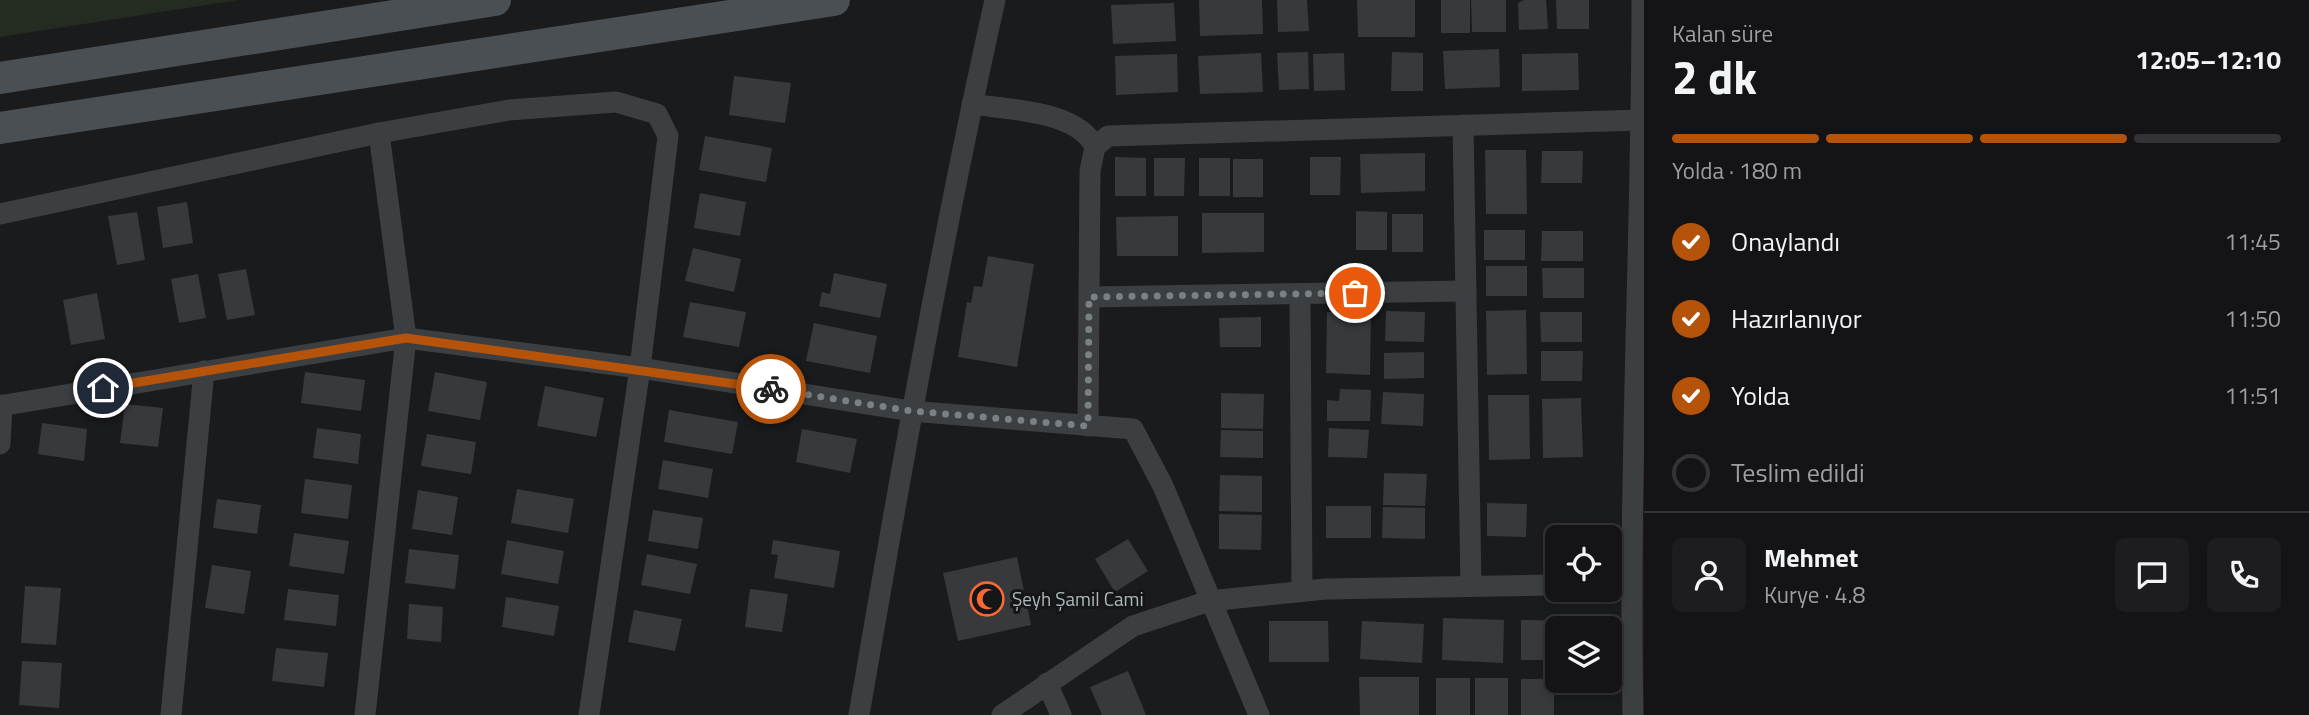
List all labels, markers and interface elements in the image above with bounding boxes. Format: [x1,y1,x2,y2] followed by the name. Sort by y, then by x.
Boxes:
[1672,16,1773,51] text: Kalan süre
[2135,40,2281,79] text: 12:05–12:10
[1672,42,1757,112] text: 2 dk
[1672,153,1802,188] text: Yolda · 180 m
[1731,222,1840,261] text: Onaylandı
[1672,223,1710,261] icon: check
[2224,224,2281,259] text: 11:45
[1325,263,1385,323] pin
[1336,274,1374,312] icon: bag
[1731,299,1862,338] text: Hazırlanıyor
[1672,300,1710,338] icon: check
[2224,301,2281,336] text: 11:50
[736,354,806,424] courier
[73,358,133,418] pin
[84,369,122,407] icon: home
[752,370,790,408] icon: bike
[1731,376,1790,415] text: Yolda
[1672,377,1710,415] icon: check
[2224,378,2281,413] text: 11:51
[1731,453,1865,492] text: Teslim edildi
[1545,525,1622,693] map controls
[1545,525,1622,602] button: locate
[1672,538,1746,612] button: person
[1764,538,1858,577] text: Mehmet
[2115,538,2189,612] button: chat
[2207,538,2281,612] button: phone
[1764,577,1865,612] text: Kurye · 4.8
[968,580,1006,618] mosque icon: Şeyh Şamil Cami
[1012,584,1144,613] place label: Şeyh Şamil Cami
[1545,616,1622,693] button: layers

